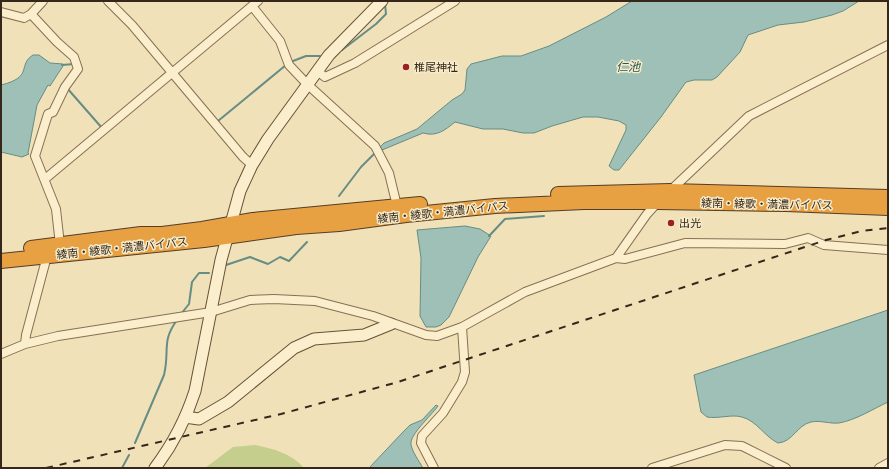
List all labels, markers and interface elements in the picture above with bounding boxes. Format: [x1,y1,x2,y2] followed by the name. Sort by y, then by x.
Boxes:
[616,59,641,74] water label: 仁池
[414,60,458,74] place label: 椎尾神社
[401,62,411,72] marker: 椎尾神社
[701,196,833,212] street label: 綾南・綾歌・満濃バイパス
[377,198,509,226] street label: 綾南・綾歌・満濃バイパス
[679,216,701,230] place label: 出光
[666,218,676,228] marker: 出光
[56,234,188,262] street label: 綾南・綾歌・満濃バイパス

